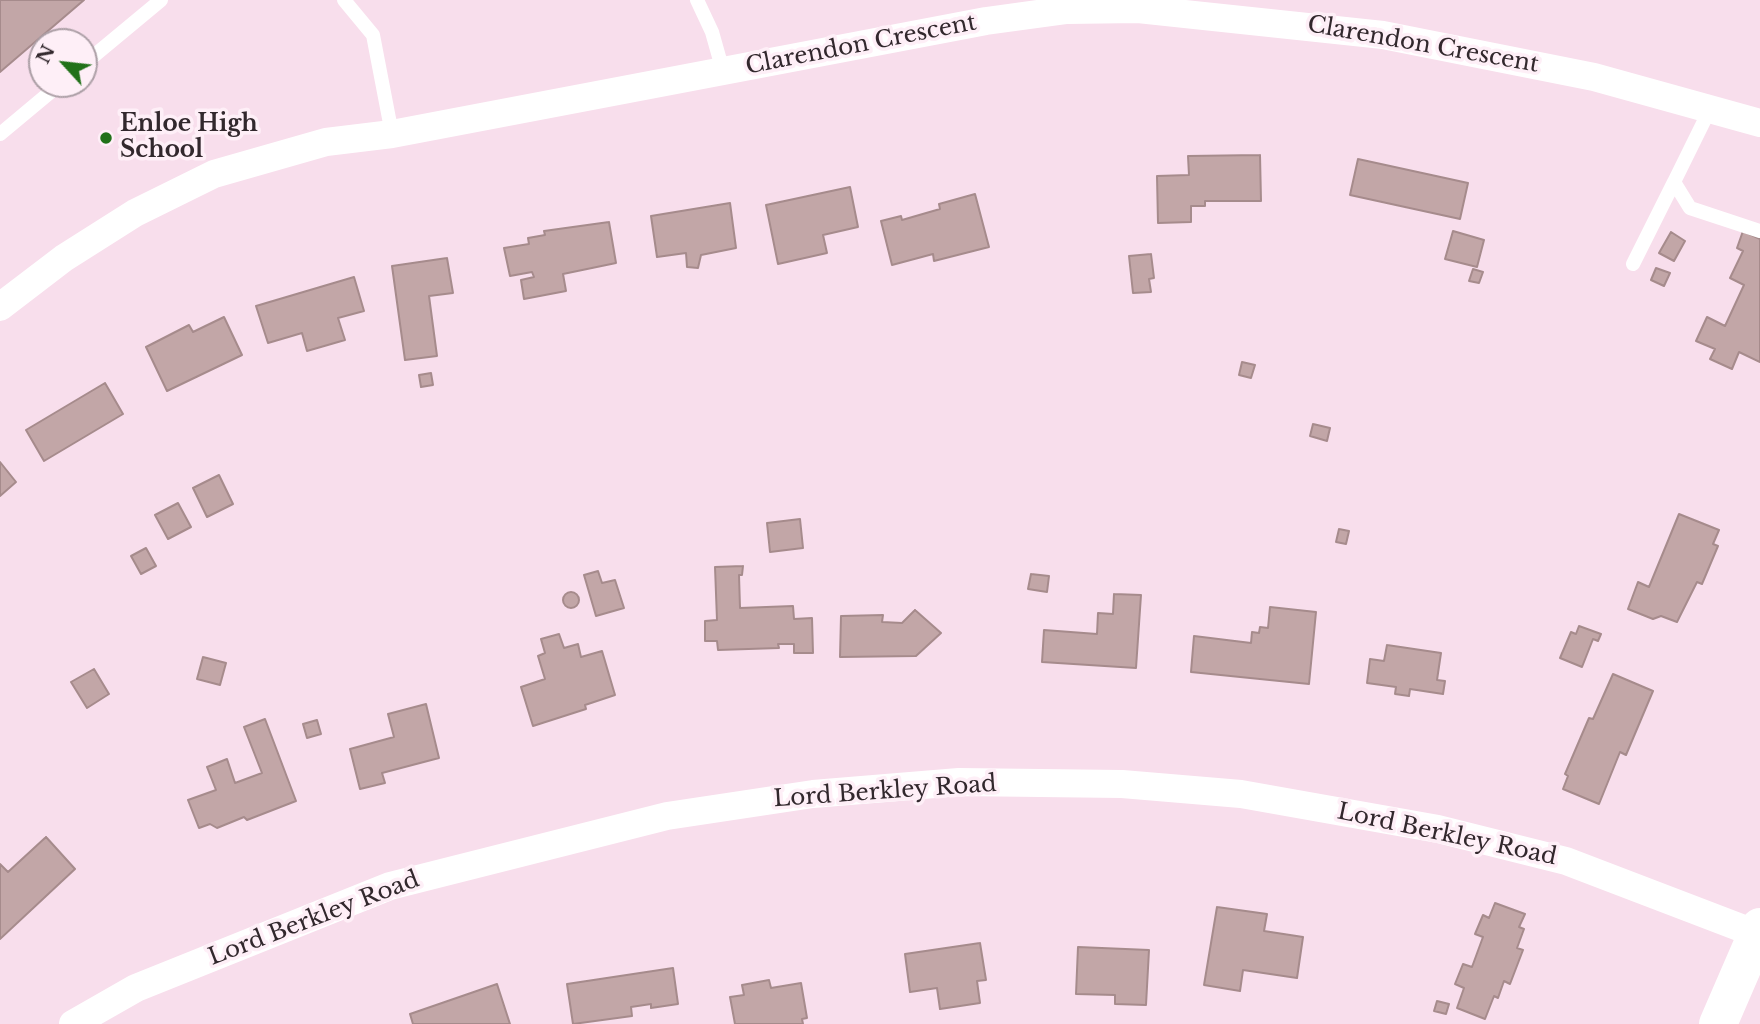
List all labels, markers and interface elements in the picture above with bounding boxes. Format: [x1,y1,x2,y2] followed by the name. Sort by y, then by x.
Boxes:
[743,9,979,81] street label: Clarendon Crescent
[1305,11,1541,79] street label: Clarendon Crescent
[28,28,98,98] north arrow
[31,41,60,67] text: N
[120,111,258,165] place label: Enloe High School
[98,130,114,146] marker: Enloe High School
[773,770,997,814] street label: Lord Berkley Road
[1335,798,1559,872] street label: Lord Berkley Road
[205,866,423,972] street label: Lord Berkley Road

